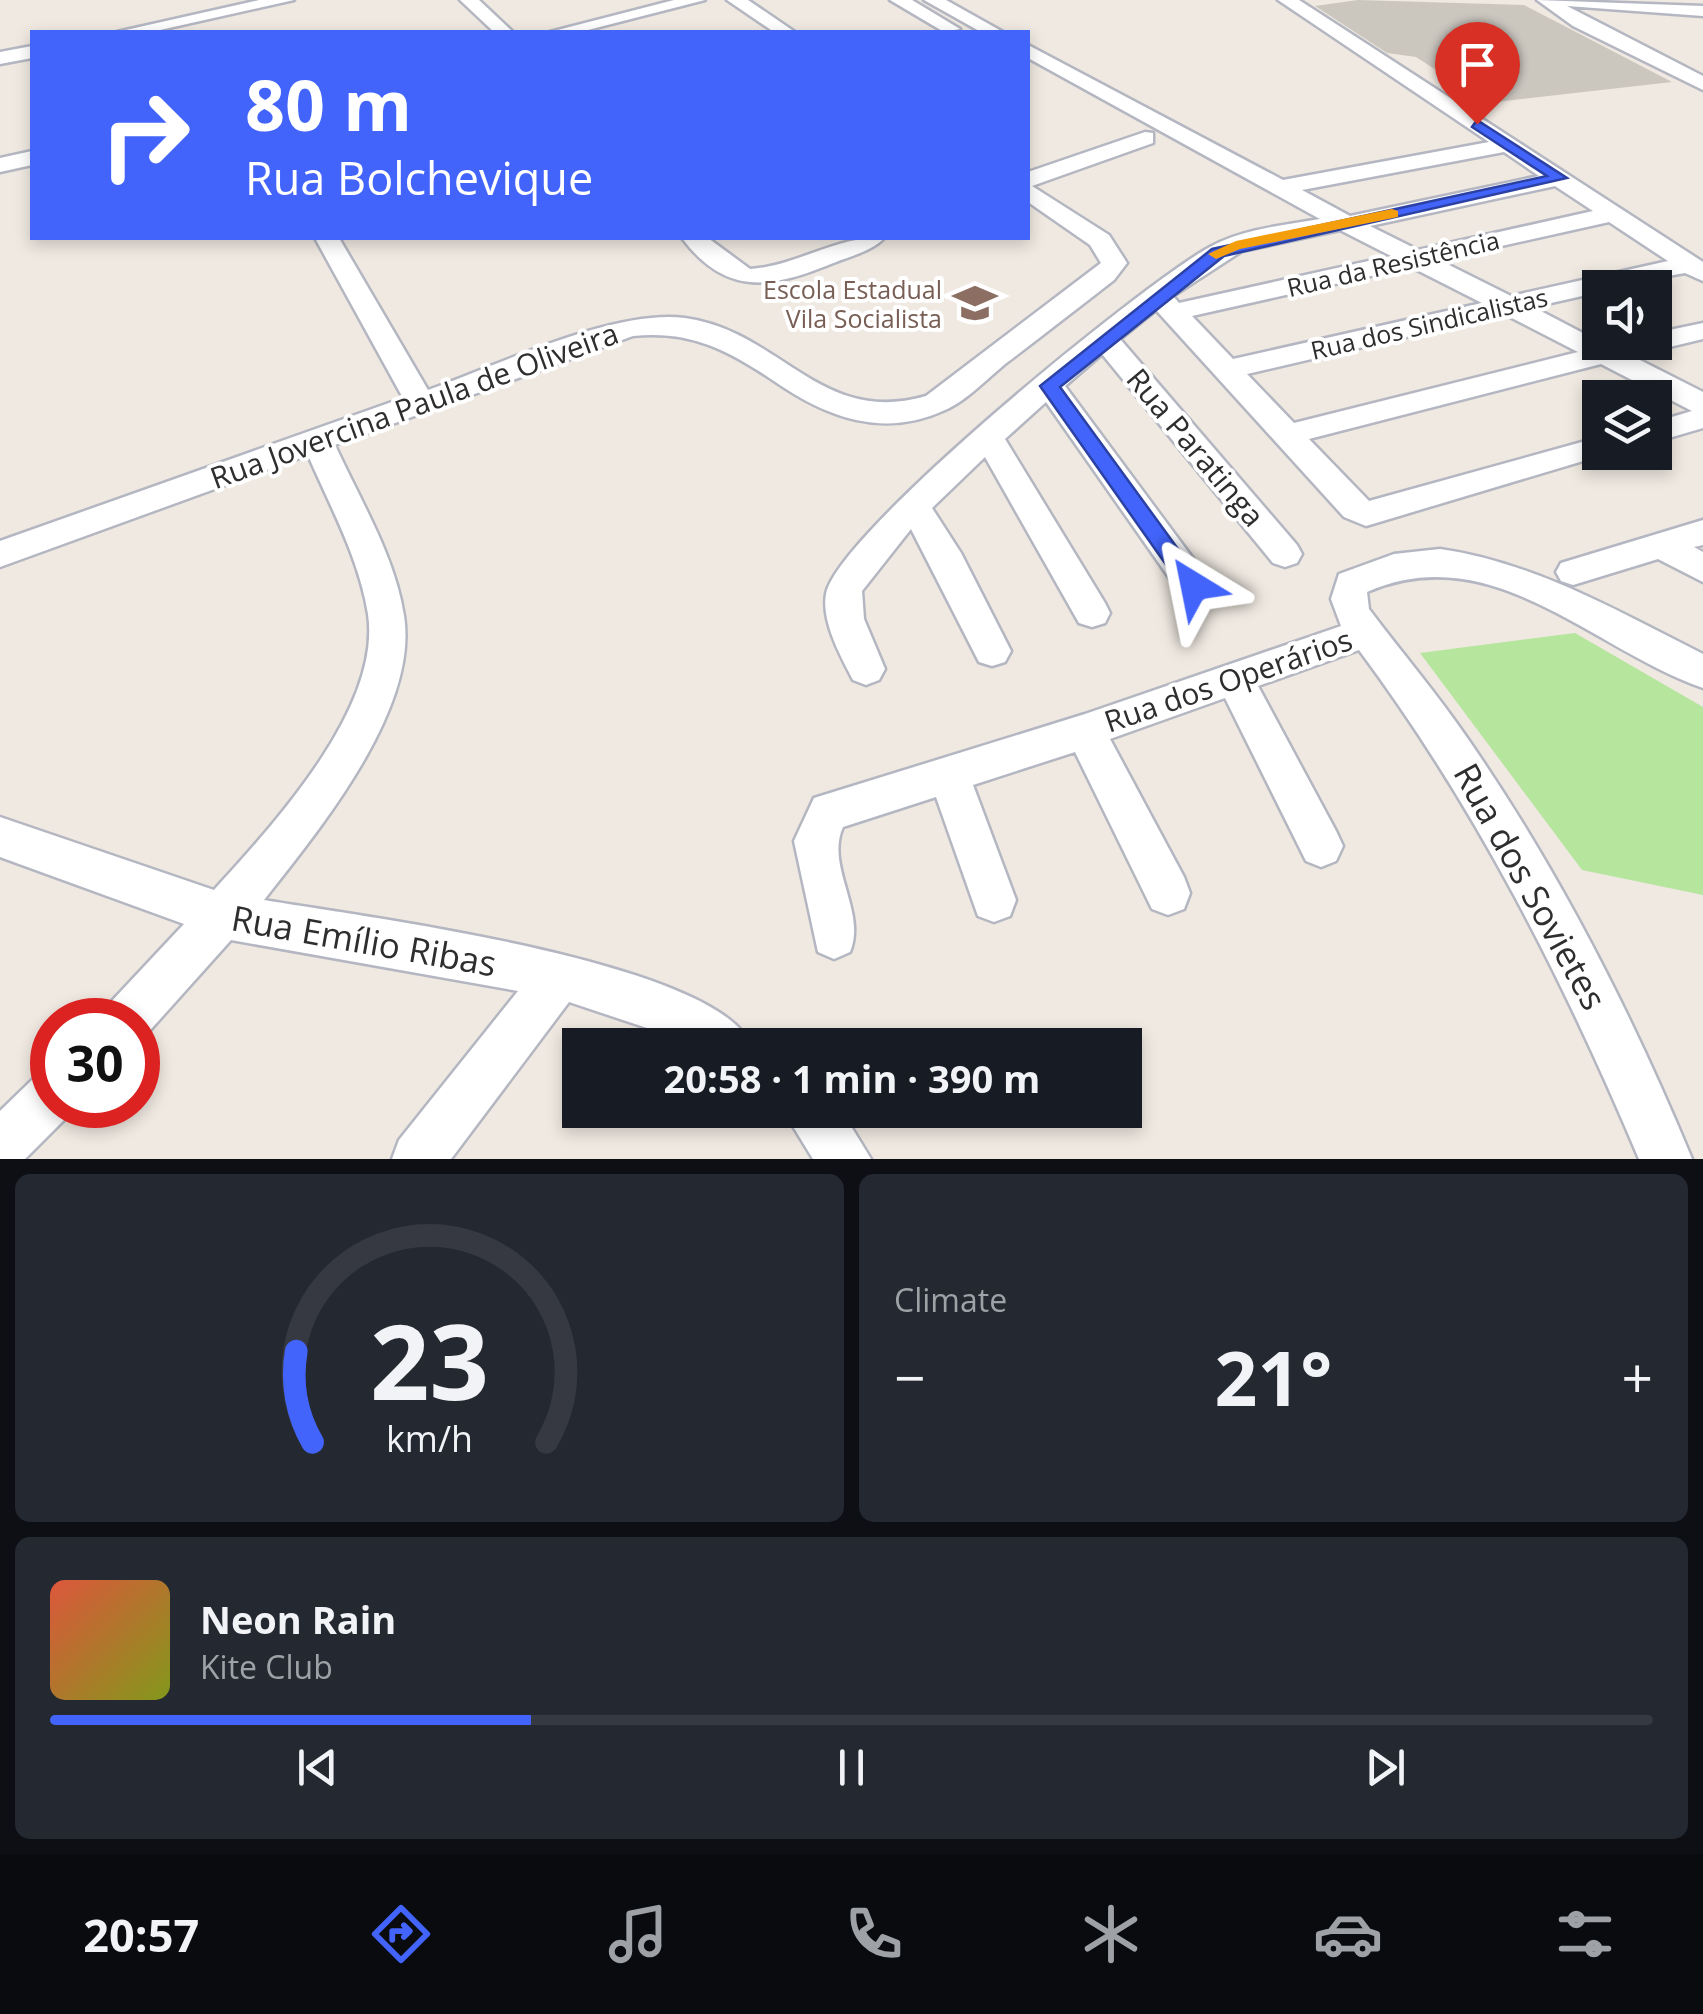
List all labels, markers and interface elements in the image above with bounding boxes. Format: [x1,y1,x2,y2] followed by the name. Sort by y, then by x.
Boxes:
[1435,22,1520,125] pin
[1450,37,1505,92] icon: arrive
[245,56,412,152] text: 80 m
[80,70,210,200] icon: right
[245,147,593,208] text: Rua Bolchevique
[1284,222,1502,304] street label: Rua da Resistência
[1582,270,1672,470] map controls
[1582,270,1672,360] button: sound
[763,272,942,335] place label: Escola Estadual Vila Socialista
[951,279,999,327] school or university icon: Escola Estadual Vila Socialista
[1307,279,1551,367] street label: Rua dos Sindicalistas
[204,312,624,498] street label: Rua Jovercina Paula de Oliveira
[1118,359,1274,535] street label: Rua Paratinga
[1582,380,1672,470] button: layers
[1142,534,1246,638] position arrow
[1099,618,1357,742] street label: Rua dos Operários
[1444,754,1618,1018] street label: Rua dos Sovietes
[228,894,500,986] street label: Rua Emílio Ribas
[30,998,160,1128] speed limit sign: 30
[664,1052,1040,1104] text: 20:58 · 1 min · 390 m
[894,1278,1007,1321] text: Climate
[370,1289,489,1430] text: 23
[1215,1326,1332,1428] text: 21°
[894,1339,925,1414] text: −
[1622,1339,1653,1414] text: +
[386,1414,473,1462] text: km/h
[200,1593,396,1645] text: Neon Rain
[200,1645,333,1688] text: Kite Club
[290,1740,345,1795] icon: previous
[824,1740,879,1795] icon: pause
[1358,1740,1413,1795] icon: next
[366,1899,436,1969] icon: directions
[603,1899,673,1969] icon: music
[839,1899,909,1969] icon: phone
[1076,1899,1146,1969] icon: climate
[1313,1899,1383,1969] icon: car
[1550,1899,1620,1969] icon: filters
[83,1904,199,1965] text: 20:57

